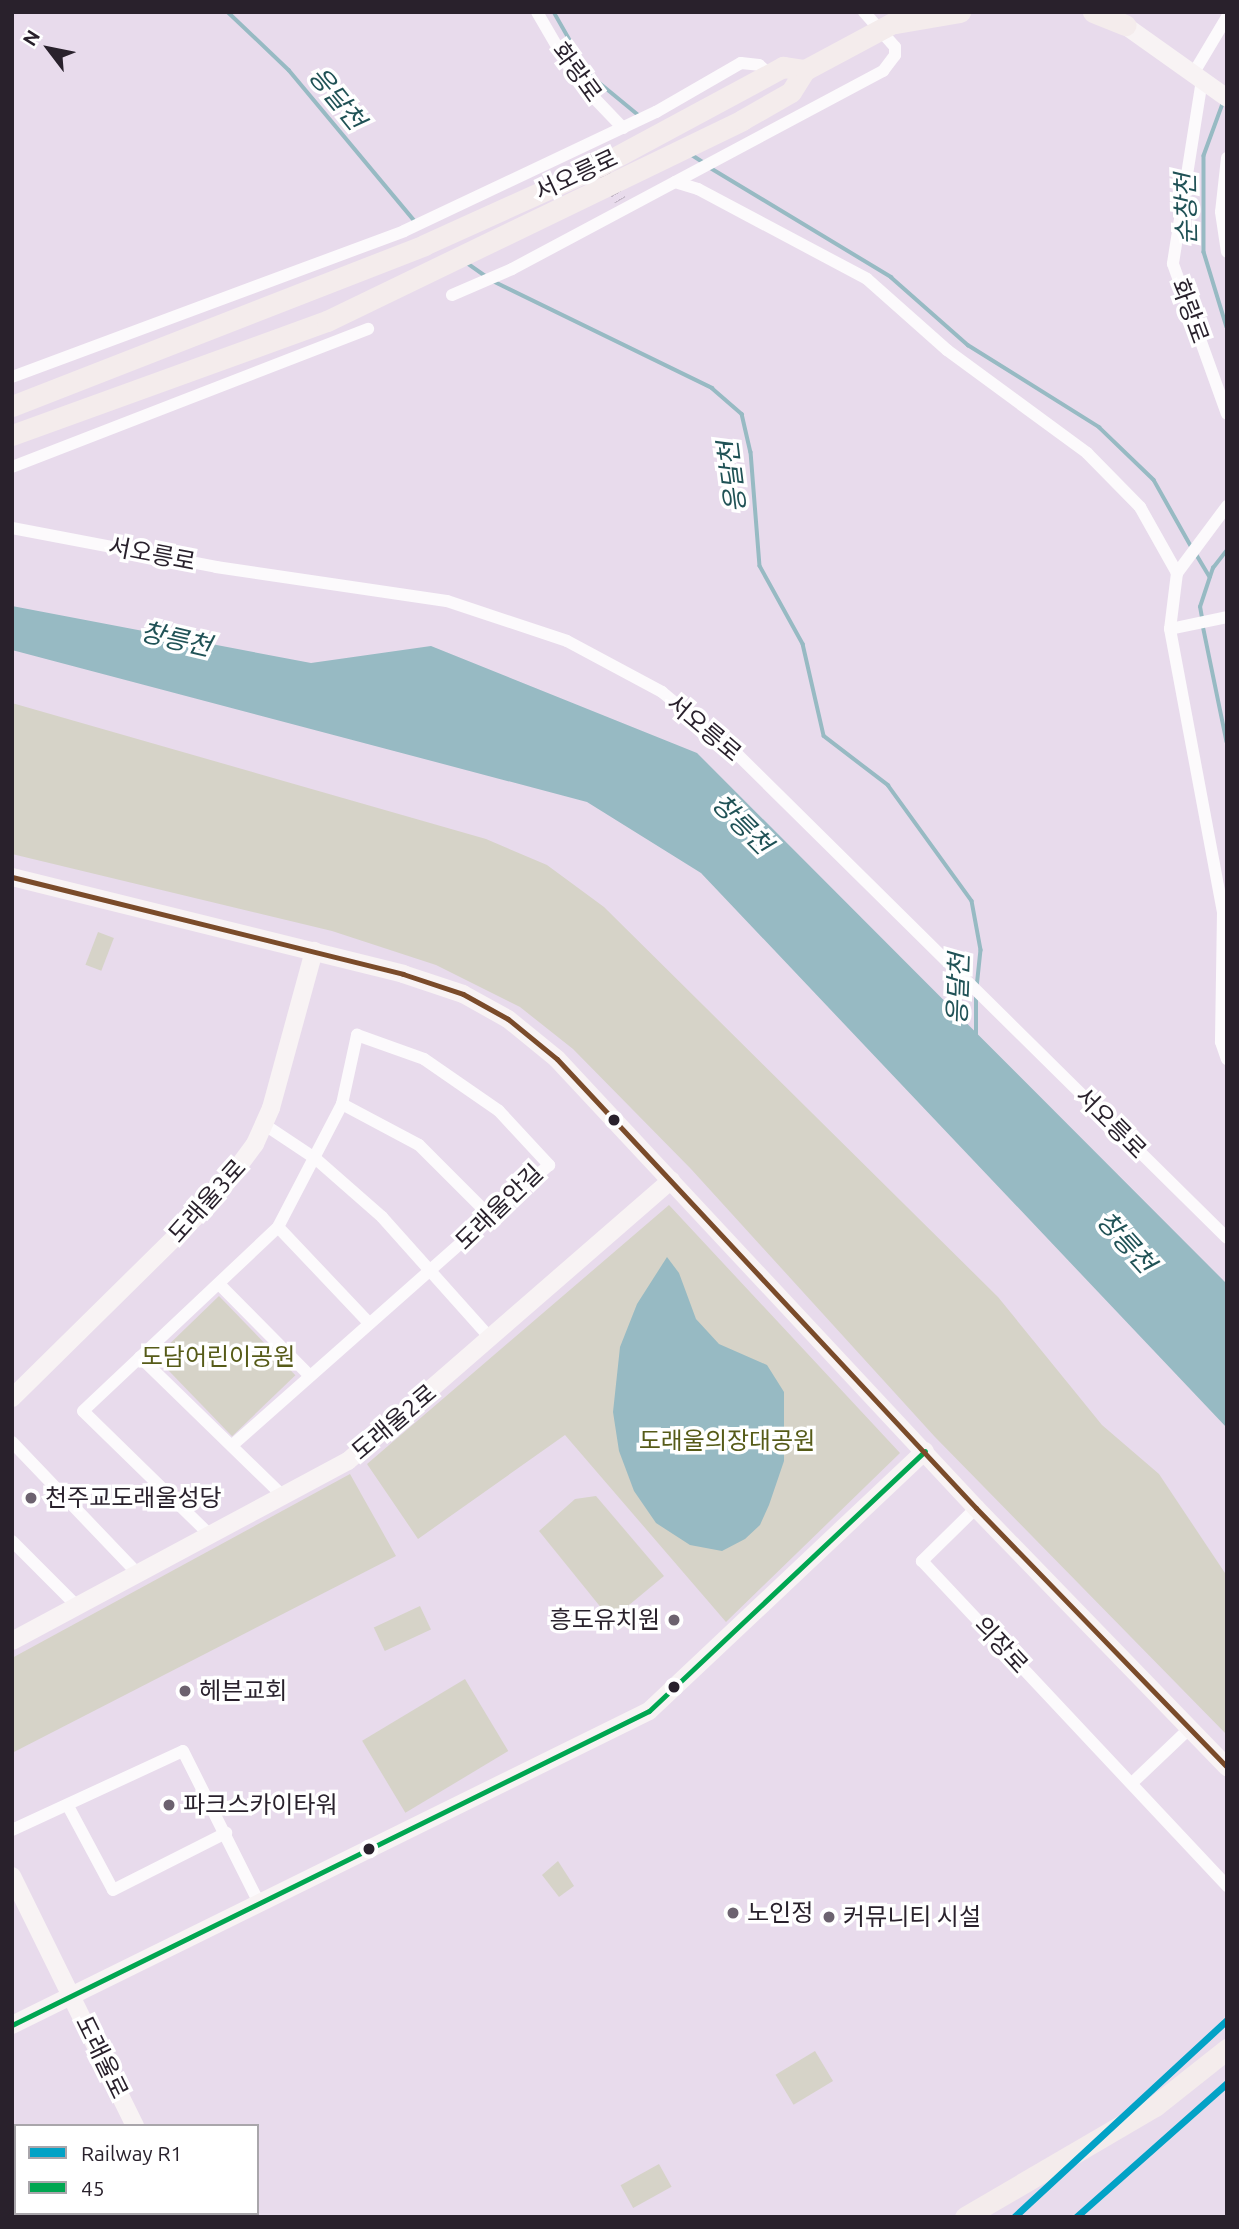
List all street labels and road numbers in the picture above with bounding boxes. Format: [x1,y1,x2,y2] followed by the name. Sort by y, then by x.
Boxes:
[546,37,608,107] street label: 화랑로
[530,143,622,207] street label: 서오릉로
[1165,275,1215,347] street label: 화랑로
[106,531,198,577] street label: 서오릉로
[661,689,747,767] street label: 서오릉로
[1070,1082,1152,1164] street label: 서오릉로
[162,1154,252,1248] street label: 도래울3로
[449,1158,549,1256] street label: 도래울안길
[346,1378,442,1466] street label: 도래울2로
[968,1611,1034,1679] street label: 의장로
[70,2011,134,2103] street label: 도래울로

